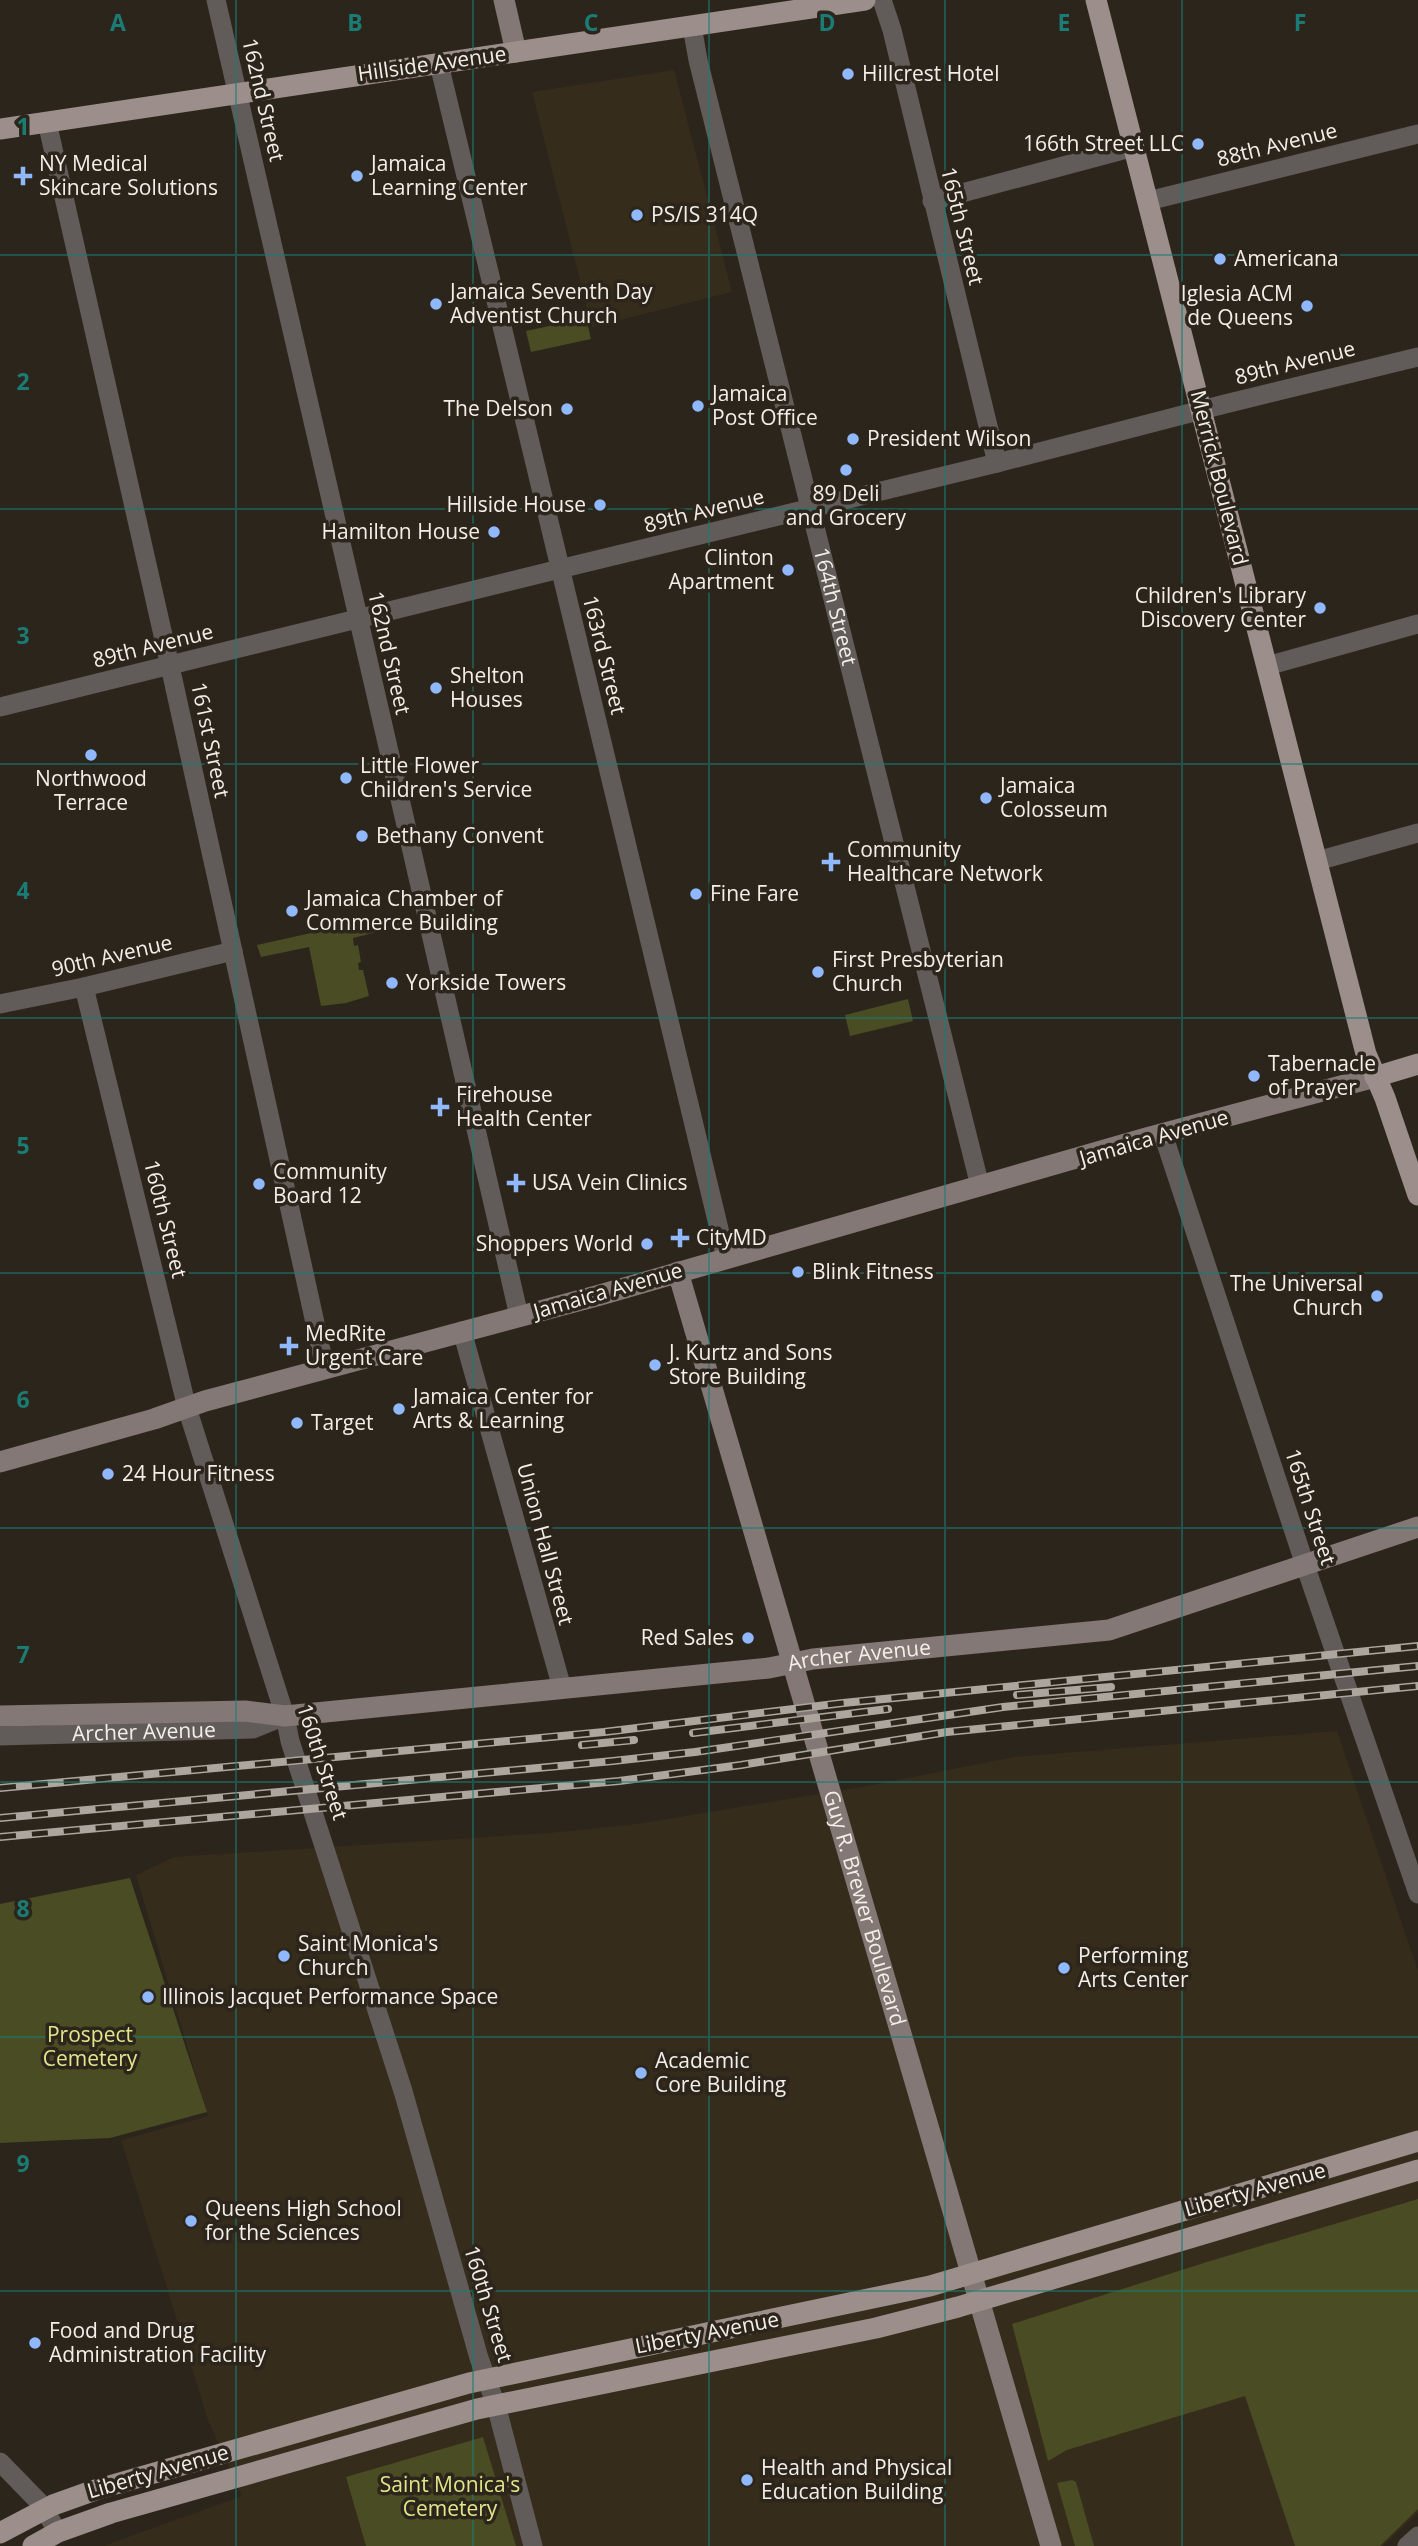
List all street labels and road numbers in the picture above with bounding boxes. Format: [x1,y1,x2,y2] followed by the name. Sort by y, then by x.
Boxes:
[236,35,292,164] street label: 162nd Street
[356,39,508,87] street label: Hillside Avenue
[1214,116,1340,172] street label: 88th Avenue
[935,164,991,288] street label: 165th Street
[1232,334,1358,390] street label: 89th Avenue
[1185,387,1255,568] street label: Merrick Boulevard
[641,482,767,538] street label: 89th Avenue
[808,544,864,668] street label: 164th Street
[362,588,418,717] street label: 162nd Street
[577,592,633,717] street label: 163rd Street
[90,617,216,673] street label: 89th Avenue
[185,679,237,800] street label: 161st Street
[49,928,175,982] street label: 90th Avenue
[1074,1102,1232,1172] street label: Jamaica Avenue
[138,1157,194,1281] street label: 160th Street
[528,1255,686,1325] street label: Jamaica Avenue
[1279,1445,1343,1568] street label: 165th Street
[511,1460,581,1628] street label: Union Hall Street
[785,1633,932,1677] street label: Archer Avenue
[291,1700,355,1823] street label: 160th Street
[72,1715,216,1747] street label: Archer Avenue
[818,1787,913,2029] street label: Guy R. Brewer Boulevard
[1181,2155,1329,2223] street label: Liberty Avenue
[458,2242,520,2365] street label: 160th Street
[632,2304,781,2360] street label: Liberty Avenue
[84,2437,232,2505] street label: Liberty Avenue

